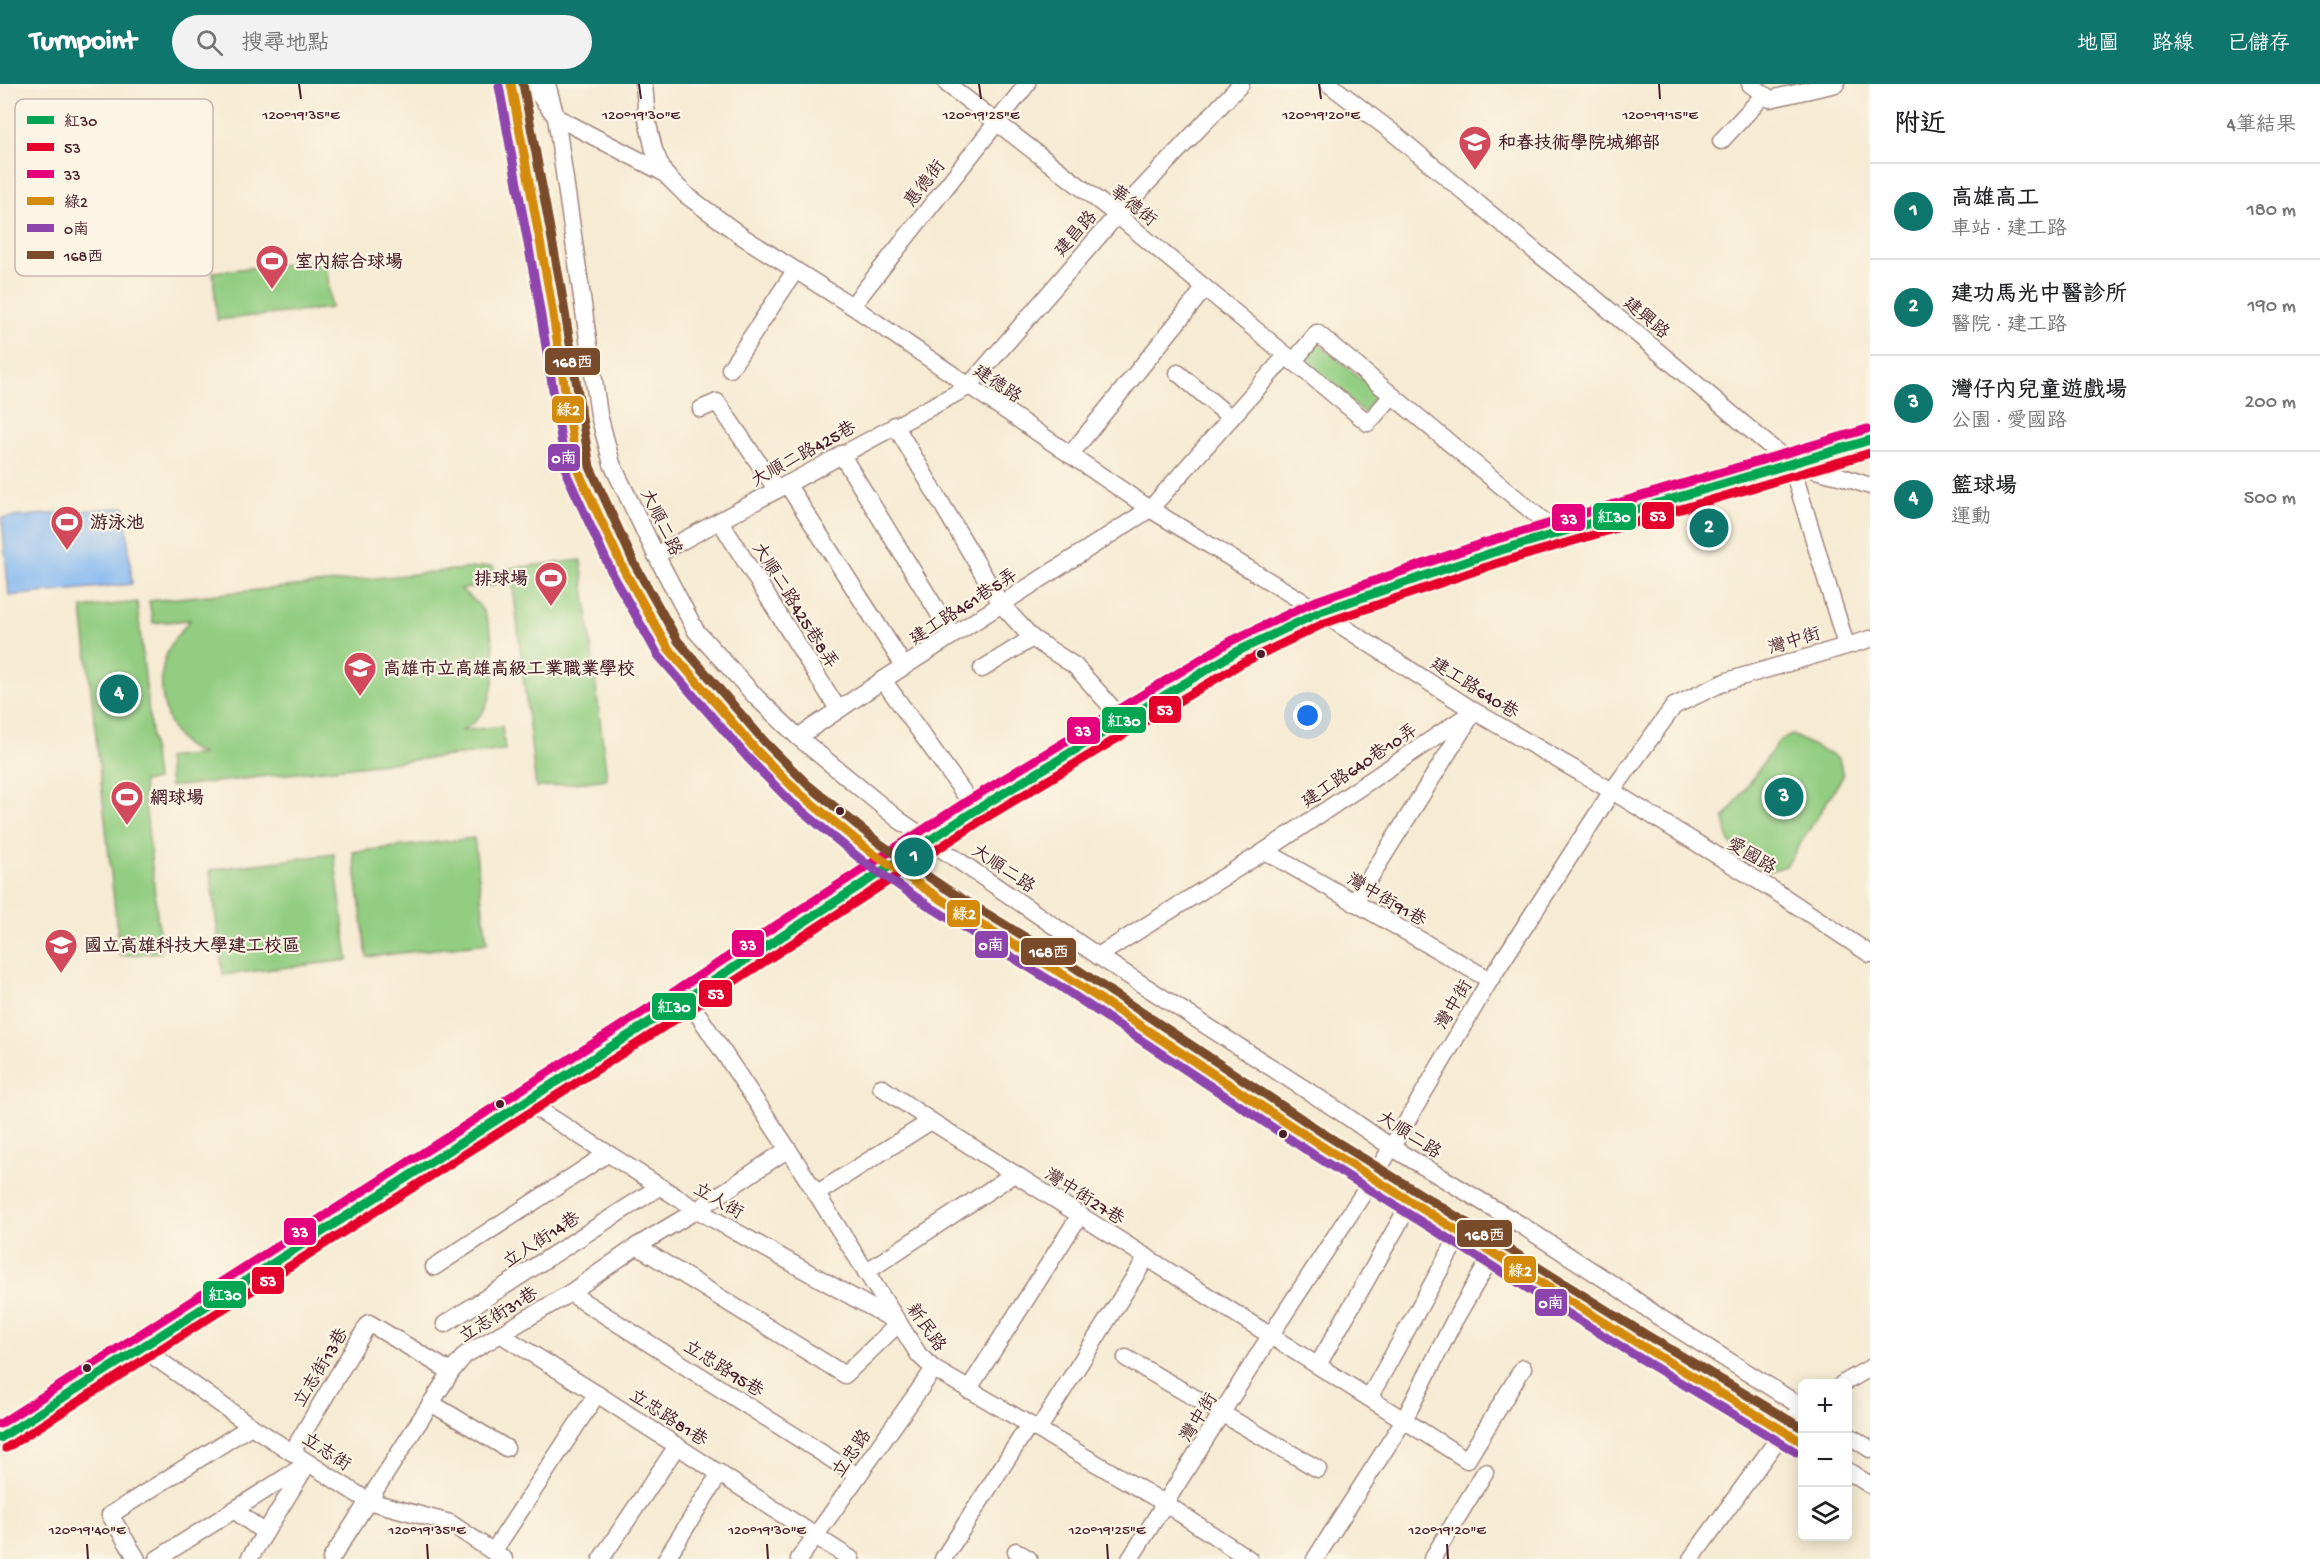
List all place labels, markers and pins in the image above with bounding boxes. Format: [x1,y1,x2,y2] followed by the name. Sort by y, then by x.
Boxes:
[1457,124,1493,171] school or university icon: 和春技術學院城鄉部
[1498,133,1660,155] place label: 和春技術學院城鄉部
[254,243,290,290] sports icon: 室內綜合球場
[295,252,403,274] place label: 室內綜合球場
[49,504,85,551] sports icon: 游泳池
[1690,506,1728,550] pin: 2
[90,513,144,535] place label: 游泳池
[533,560,569,607] sports icon: 排球場
[474,569,528,591] place label: 排球場
[1255,648,1267,660] unlabelled marker
[342,650,378,697] school or university icon: 高雄市立高雄高級工業職業學校
[383,659,635,681] place label: 高雄市立高雄高級工業職業學校
[100,672,138,716] pin: 4
[1764,774,1804,820] pin: 3
[109,779,145,826] sports icon: 網球場
[150,788,204,810] place label: 網球場
[834,805,846,817] unlabelled marker
[894,834,934,880] pin: 1
[43,927,79,974] school or university icon: 國立高雄科技大學建工校區
[84,936,300,958] place label: 國立高雄科技大學建工校區
[494,1098,506,1110] unlabelled marker
[1277,1128,1289,1140] unlabelled marker
[81,1362,93,1374] unlabelled marker

